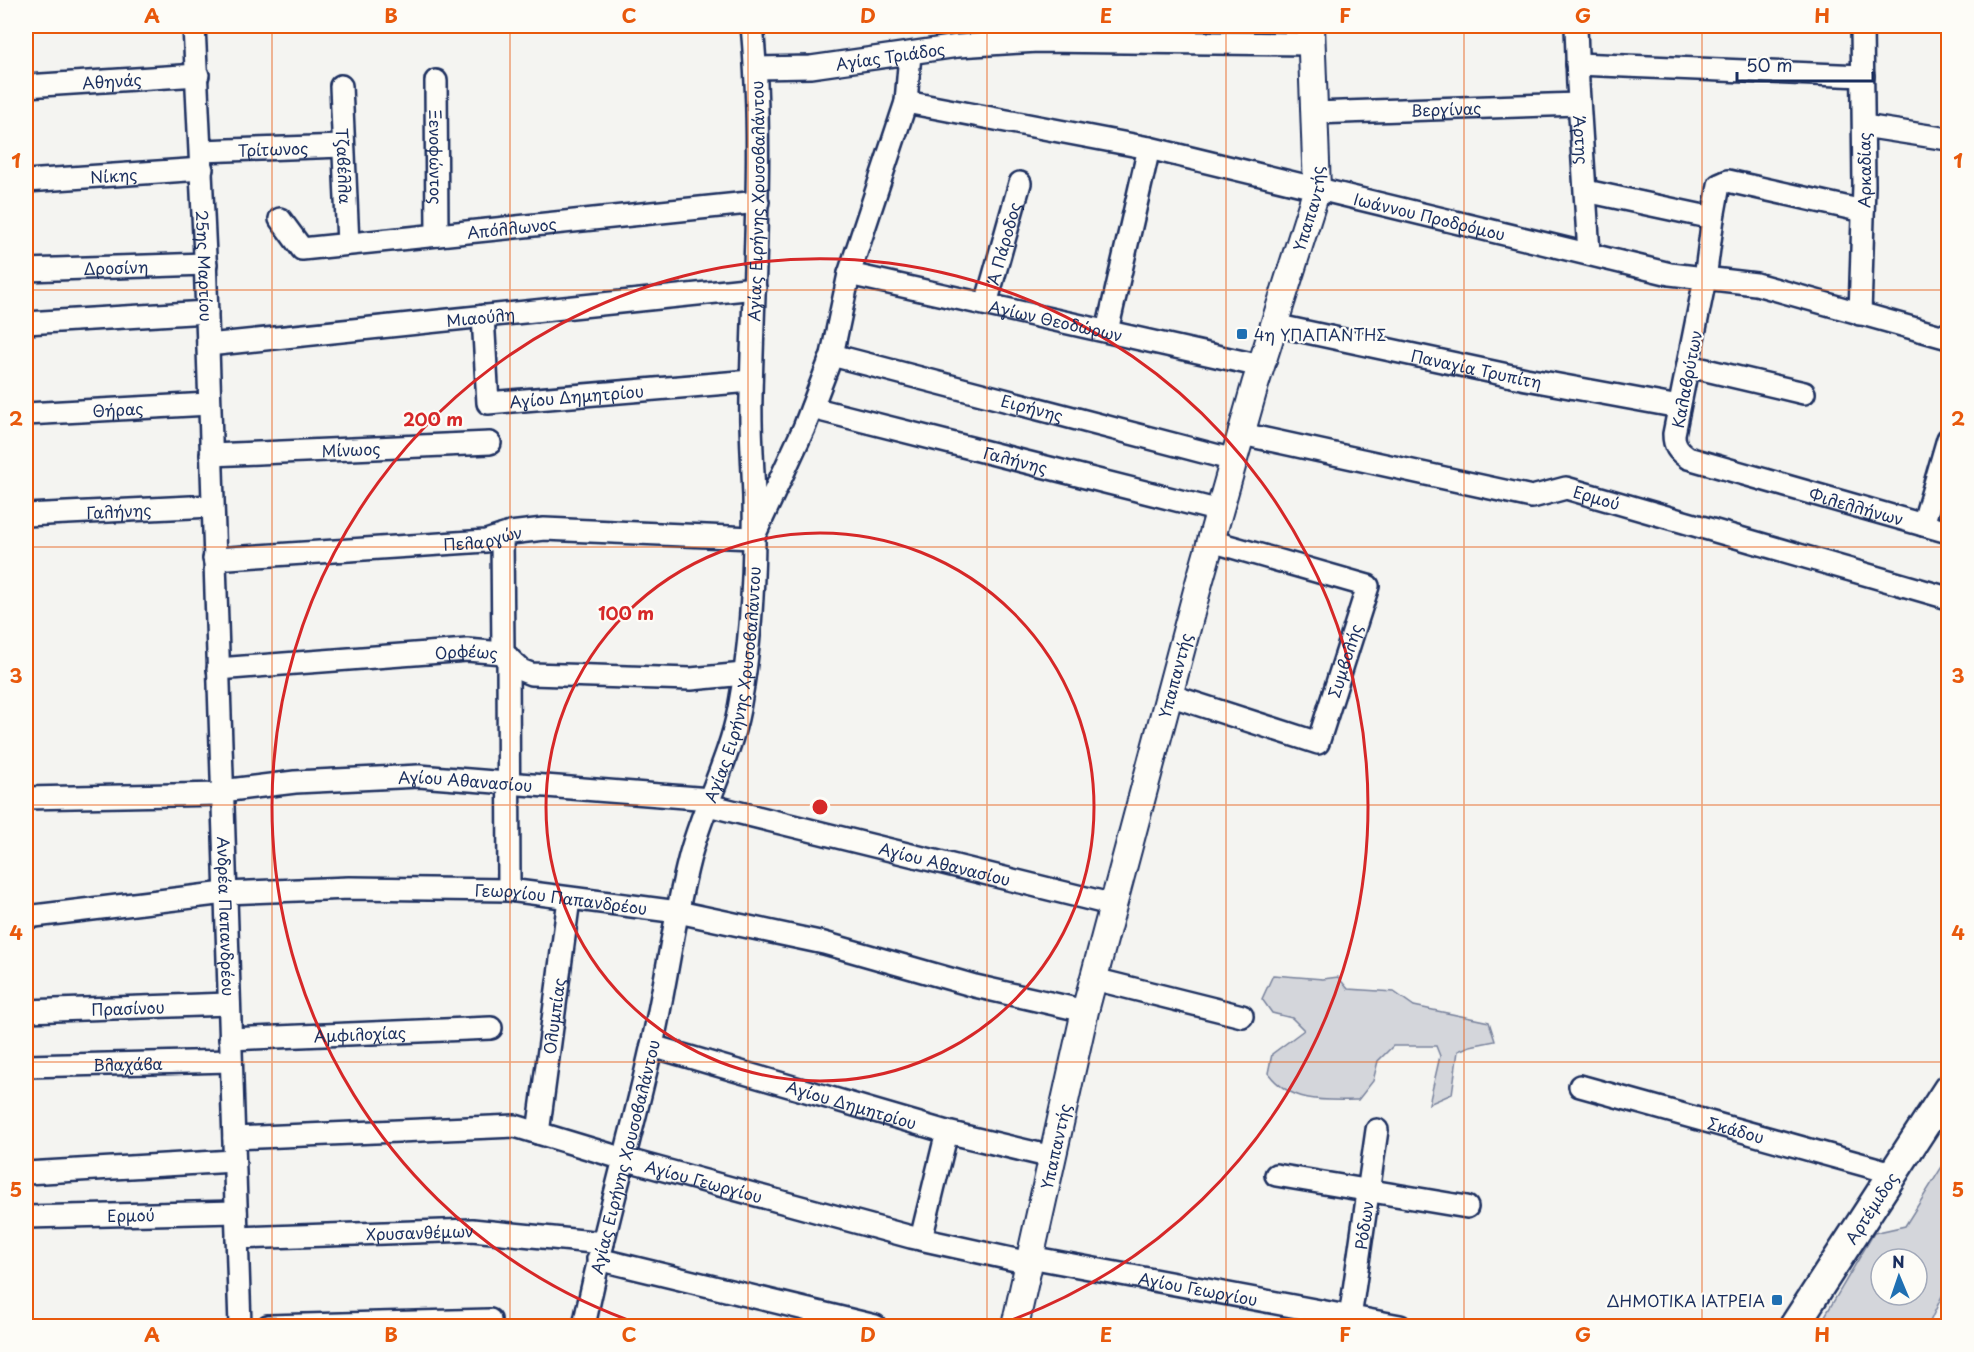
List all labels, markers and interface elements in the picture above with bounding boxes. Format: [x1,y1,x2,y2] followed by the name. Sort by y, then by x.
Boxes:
[144,0,160,30] text: A
[384,0,398,30] text: B
[621,0,637,30] text: C
[860,0,876,30] text: D
[1100,0,1112,30] text: E
[1339,0,1351,30] text: F
[1575,0,1591,30] text: G
[1814,0,1830,30] text: H
[834,36,946,75] street label: Αγίας Τριάδος
[1737,45,1874,83] scale bar
[1746,51,1793,78] text: 50 m
[81,67,142,94] street label: Αθηνάς
[741,80,770,322] street label: Αγίας Ειρήνης Χρυσοβαλάντου
[1410,95,1482,122] street label: Βεργίνας
[424,109,449,205] street label: Ξενοφώντος
[1568,115,1595,165] street label: Άρτης
[331,127,358,205] street label: Τζαβέλλα
[1851,132,1876,208] street label: Αρκαδίας
[237,135,309,162] street label: Τρίτωνος
[11,145,21,175] text: 1
[1953,145,1963,175] text: 1
[89,161,138,189] street label: Νίκης
[1286,166,1330,254] street label: Υπαπαντής
[1351,186,1508,246] street label: Ιωάννου Προδρόμου
[980,199,1026,288] street label: Α΄ Πάροδος
[191,209,219,322] street label: 25ης Μαρτίου
[466,211,558,244] street label: Απόλλωνος
[83,254,149,280] street label: Δροσίνη
[987,294,1125,347] street label: Αγίων Θεοδώρων
[445,301,516,332] street label: Μιαούλη
[1254,322,1386,346] place label: 4η ΥΠΑΠΑΝΤΗΣ
[1235,327,1249,341] marker: 4η ΥΠΑΠΑΝΤΗΣ
[1665,328,1707,430] street label: Καλαβρύτων
[1409,343,1544,394] street label: Παναγία Τρυπίτη
[508,378,645,413] street label: Αγίου Δημητρίου
[999,388,1066,427] street label: Ειρήνης
[92,396,144,422] street label: Θήρας
[9,403,23,433] text: 2
[1951,403,1965,433] text: 2
[403,405,463,432] text: 200 m
[321,436,381,462] street label: Μίνωος
[981,440,1050,479] street label: Γαλήνης
[1571,479,1623,515] street label: Ερμού
[1806,481,1907,531] street label: Φιλελλήνων
[86,497,152,524] street label: Γαλήνης
[443,520,524,556] street label: Πελαργών
[697,566,765,806] street label: Αγίας Ειρήνης Χρυσοβαλάντου
[598,599,654,626] text: 100 m
[1321,621,1367,701] street label: Συμβολής
[1152,630,1197,721] street label: Υπαπαντής
[434,638,499,665] street label: Ορφέως
[9,660,23,690] text: 3
[1951,660,1965,690] text: 3
[397,764,533,797] street label: Αγίου Αθανασίου
[810,797,830,817] centre of rings
[212,836,241,997] street label: Ανδρέα Παπανδρέου
[877,836,1013,891] street label: Αγίου Αθανασίου
[474,878,649,920] street label: Γεωργίου Παπανδρέου
[9,917,23,947] text: 4
[1951,917,1965,947] text: 4
[537,976,570,1056] street label: Ολυμπίας
[91,994,165,1021] street label: Πρασίνου
[313,1020,407,1047] street label: Αμφιλοχίας
[584,1037,665,1276] street label: Αγίας Ειρήνης Χρυσοβαλάντου
[93,1051,163,1076] street label: Βλαχάβα
[784,1074,920,1135] street label: Αγίου Δημητρίου
[1034,1101,1076,1192] street label: Υπαπαντής
[1705,1110,1767,1149] street label: Σκάδου
[643,1153,765,1208] street label: Αγίου Γεωργίου
[1839,1167,1903,1248] street label: Αρτέμιδος
[10,1174,22,1204] text: 5
[1952,1174,1964,1204] text: 5
[1348,1199,1379,1251] street label: Ρόδων
[107,1202,155,1227] street label: Ερμού
[366,1218,474,1246] street label: Χρυσανθέμων
[1869,1247,1929,1307] north arrow
[1892,1249,1905,1273] text: N
[1137,1265,1260,1311] street label: Αγίου Γεωργίου
[1607,1288,1765,1312] place label: ΔΗΜΟΤΙΚΑ ΙΑΤΡΕΙΑ
[1770,1293,1784,1307] marker: ΔΗΜΟΤΙΚΑ ΙΑΤΡΕΙΑ
[144,1319,160,1349] text: A
[384,1319,398,1349] text: B
[621,1319,637,1349] text: C
[860,1319,876,1349] text: D
[1100,1319,1112,1349] text: E
[1339,1319,1351,1349] text: F
[1575,1319,1591,1349] text: G
[1814,1319,1830,1349] text: H

